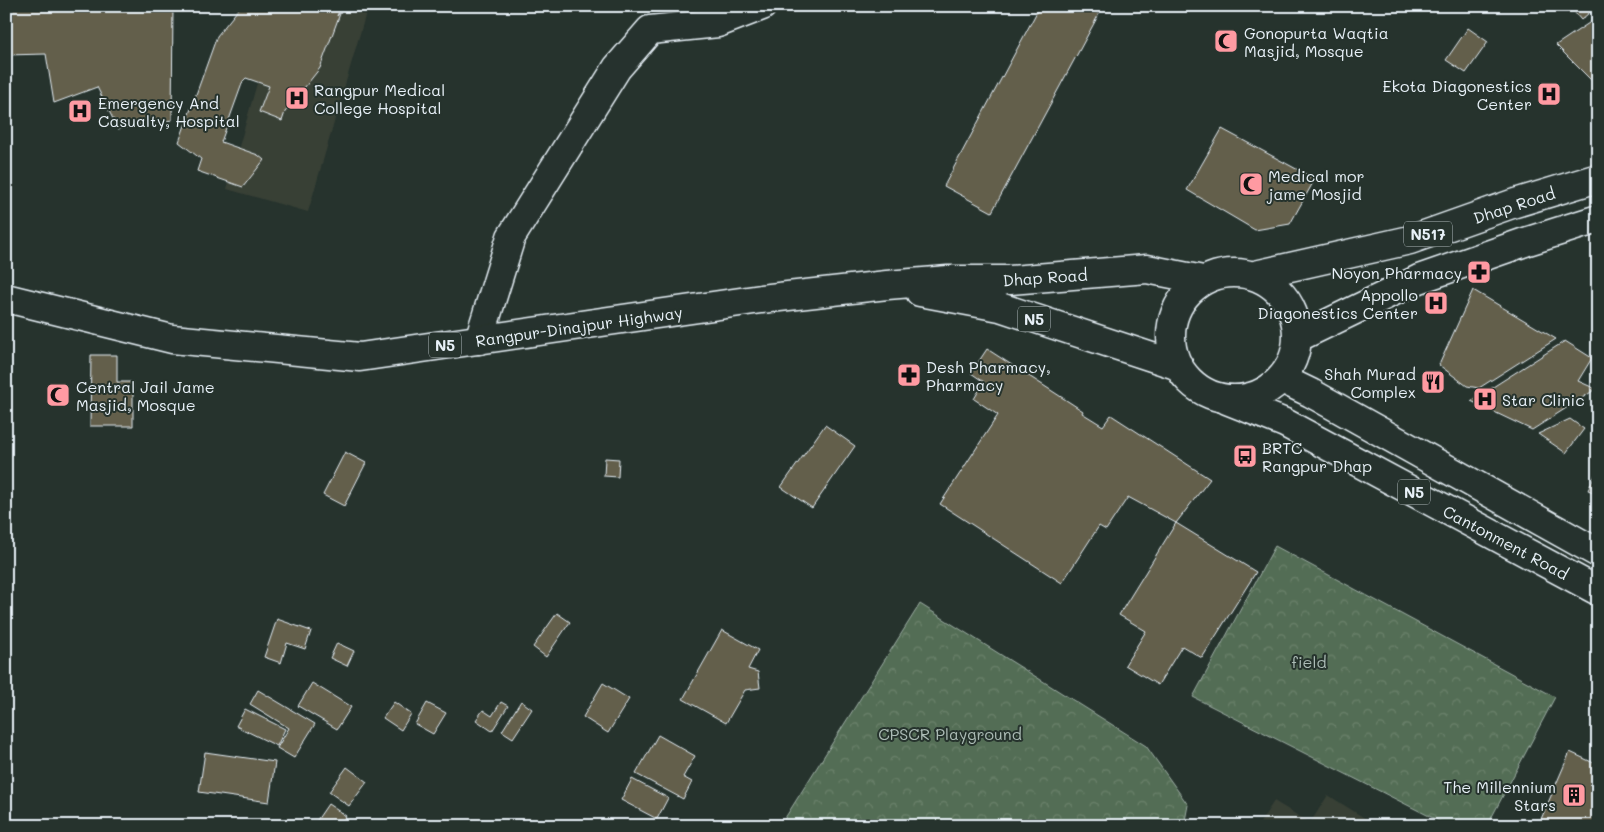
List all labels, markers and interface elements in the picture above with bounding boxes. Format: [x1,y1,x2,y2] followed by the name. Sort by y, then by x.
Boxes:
[1244,22,1389,61] place label: Gonopurta Waqtia Masjid, Mosque
[1213,28,1239,54] mosque icon: Gonopurta Waqtia Masjid, Mosque
[1382,75,1532,114] place label: Ekota Diagonestics Center
[314,79,445,118] place label: Rangpur Medical College Hospital
[1536,81,1562,107] hospital icon: Ekota Diagonestics Center
[284,85,310,111] hospital icon: Rangpur Medical College Hospital
[98,92,240,131] place label: Emergency And Casualty, Hospital
[67,98,93,124] hospital icon: Emergency And Casualty, Hospital
[1266,165,1364,204] place label: Medical mor jame Mosjid
[1238,171,1264,197] mosque icon: Medical mor jame Mosjid
[1470,182,1558,228] street label: Dhap Road
[1404,222,1452,246] road number: N517
[1466,259,1492,285] pharmacy icon: Noyon Pharmacy
[1332,262,1462,283] place label: Noyon Pharmacy
[1002,264,1088,290] street label: Dhap Road
[1257,284,1418,323] place label: Appollo Diagonestics Center
[1423,290,1449,316] hospital icon: Appollo Diagonestics Center
[474,301,684,351] street label: Rangpur-Dinajpur Highway
[1018,306,1050,332] road number: N5
[429,332,461,358] road number: N5
[926,356,1051,395] place label: Desh Pharmacy, Pharmacy
[896,362,922,388] pharmacy icon: Desh Pharmacy, Pharmacy
[1324,363,1416,402] place label: Shah Murad Complex
[1420,369,1446,395] restaurant icon: Shah Murad Complex
[76,376,215,415] place label: Central Jail Jame Masjid, Mosque
[45,382,71,408] mosque icon: Central Jail Jame Masjid, Mosque
[1472,386,1498,412] hospital icon: Star Clinic
[1502,389,1585,410] place label: Star Clinic
[1262,437,1372,476] place label: BRTC Rangpur Dhap
[1232,443,1258,469] bus stop icon: BRTC Rangpur Dhap
[1398,480,1430,504] road number: N5
[1440,500,1572,584] street label: Cantonment Road
[1291,651,1327,672] park label: field
[878,723,1022,744] park label: CPSCR Playground
[1443,776,1556,815] place label: The Millennium Stars
[1561,782,1587,808] building icon: The Millennium Stars

